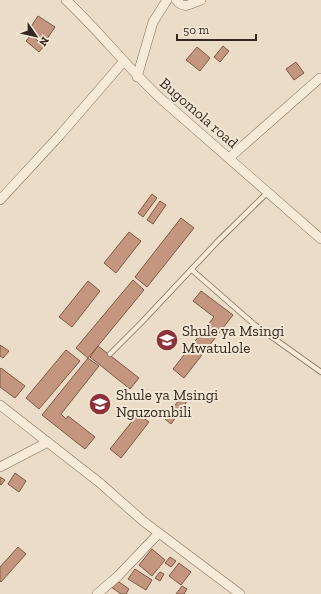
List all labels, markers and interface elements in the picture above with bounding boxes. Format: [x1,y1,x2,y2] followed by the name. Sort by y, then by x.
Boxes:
[16,16,56,56] north arrow
[177,16,256,42] scale bar
[183,23,210,37] text: 50 m
[36,34,52,49] text: N
[156,74,243,152] street label: Bugomola road
[182,322,284,357] place label: Shule ya Msingi Mwatulole
[154,327,180,353] school or university icon: Shule ya Msingi Mwatulole
[116,386,218,421] place label: Shule ya Msingi Nguzombili
[87,391,113,417] school or university icon: Shule ya Msingi Nguzombili

